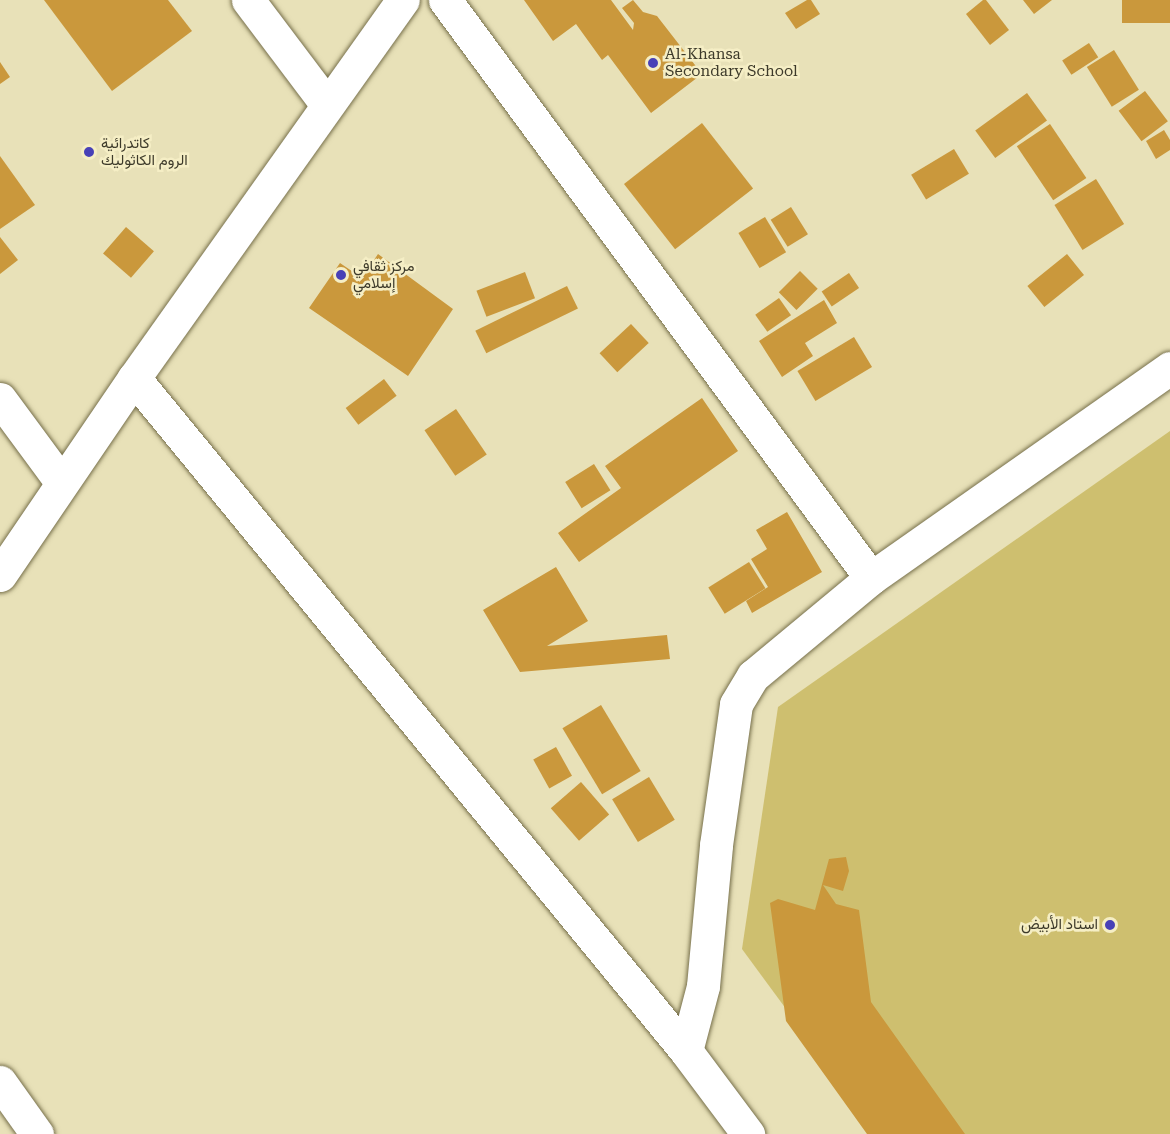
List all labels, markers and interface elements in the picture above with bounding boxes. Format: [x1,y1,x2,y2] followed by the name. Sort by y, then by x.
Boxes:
[665,45,798,80] place label: Al-Khansa Secondary School
[646,56,660,70] marker: Al-Khansa Secondary School
[101,134,188,169] place label: كاتدرائية الروم الكاثوليك
[82,145,96,159] marker: كاتدرائية الروم الكاثوليك
[353,257,415,292] place label: مركز ثقافي إسلامي
[334,268,348,282] marker: مركز ثقافي إسلامي
[1021,916,1098,934] place label: استاد الأبيض
[1103,918,1117,932] marker: استاد الأبيض

